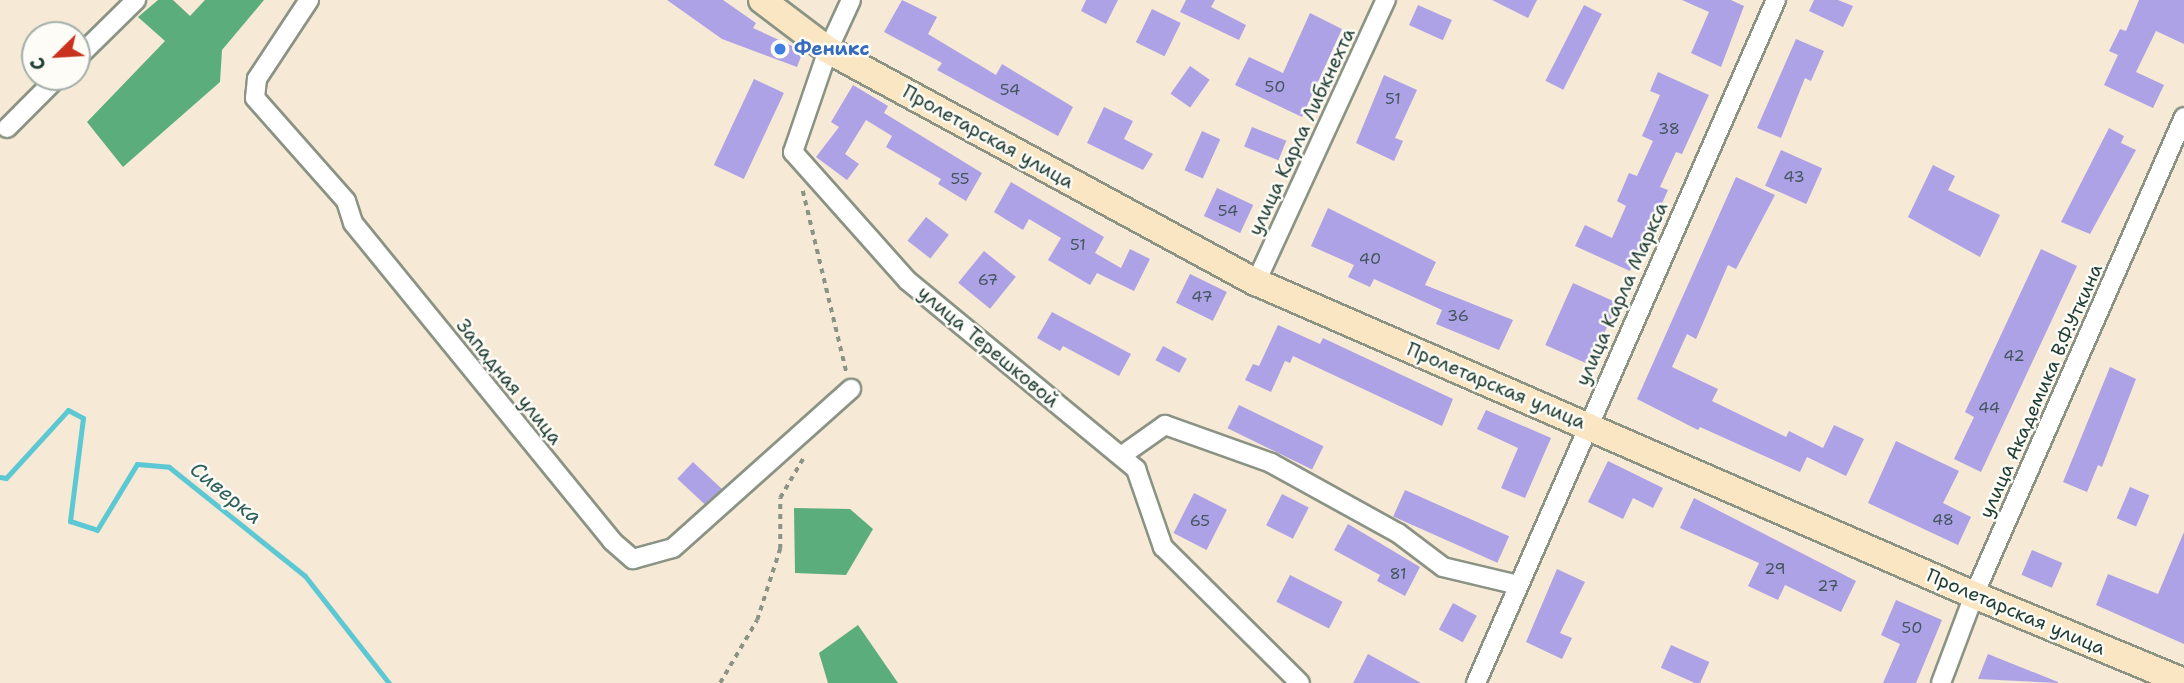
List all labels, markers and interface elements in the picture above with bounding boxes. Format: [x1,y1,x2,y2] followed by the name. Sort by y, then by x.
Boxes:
[21,21,91,91] north arrow
[1244,25,1360,239] street label: улица Карла Либкнехта
[794,38,870,60] place label: Феникс
[772,41,788,57] marker: Феникс
[24,54,52,74] text: С
[1265,77,1285,97] house number: 50
[899,80,1077,194] street label: Пролетарская улица
[1000,80,1020,100] house number: 54
[1385,89,1401,109] house number: 51
[1658,119,1680,139] house number: 38
[1783,167,1805,187] house number: 43
[950,169,970,189] house number: 55
[1571,199,1673,389] street label: улица Карла Маркса
[1218,201,1238,221] house number: 54
[1070,235,1086,255] house number: 51
[1359,249,1381,269] house number: 40
[1975,260,2107,522] street label: улица Академика В.Ф.Уткина
[978,270,998,290] house number: 67
[913,281,1063,413] street label: улица Терешковой
[1191,287,1213,307] house number: 47
[1447,306,1469,326] house number: 36
[451,315,567,449] street label: Западная улица
[1403,338,1589,434] street label: Пролетарская улица
[2003,346,2025,366] house number: 42
[1978,398,2000,418] house number: 44
[185,456,267,530] water label: Сиверка
[1932,510,1954,530] house number: 48
[1190,511,1210,531] house number: 65
[1764,559,1786,579] house number: 29
[1389,564,1407,584] house number: 81
[1923,564,2109,660] street label: Пролетарская улица
[1817,576,1839,596] house number: 27
[1902,618,1922,638] house number: 50

